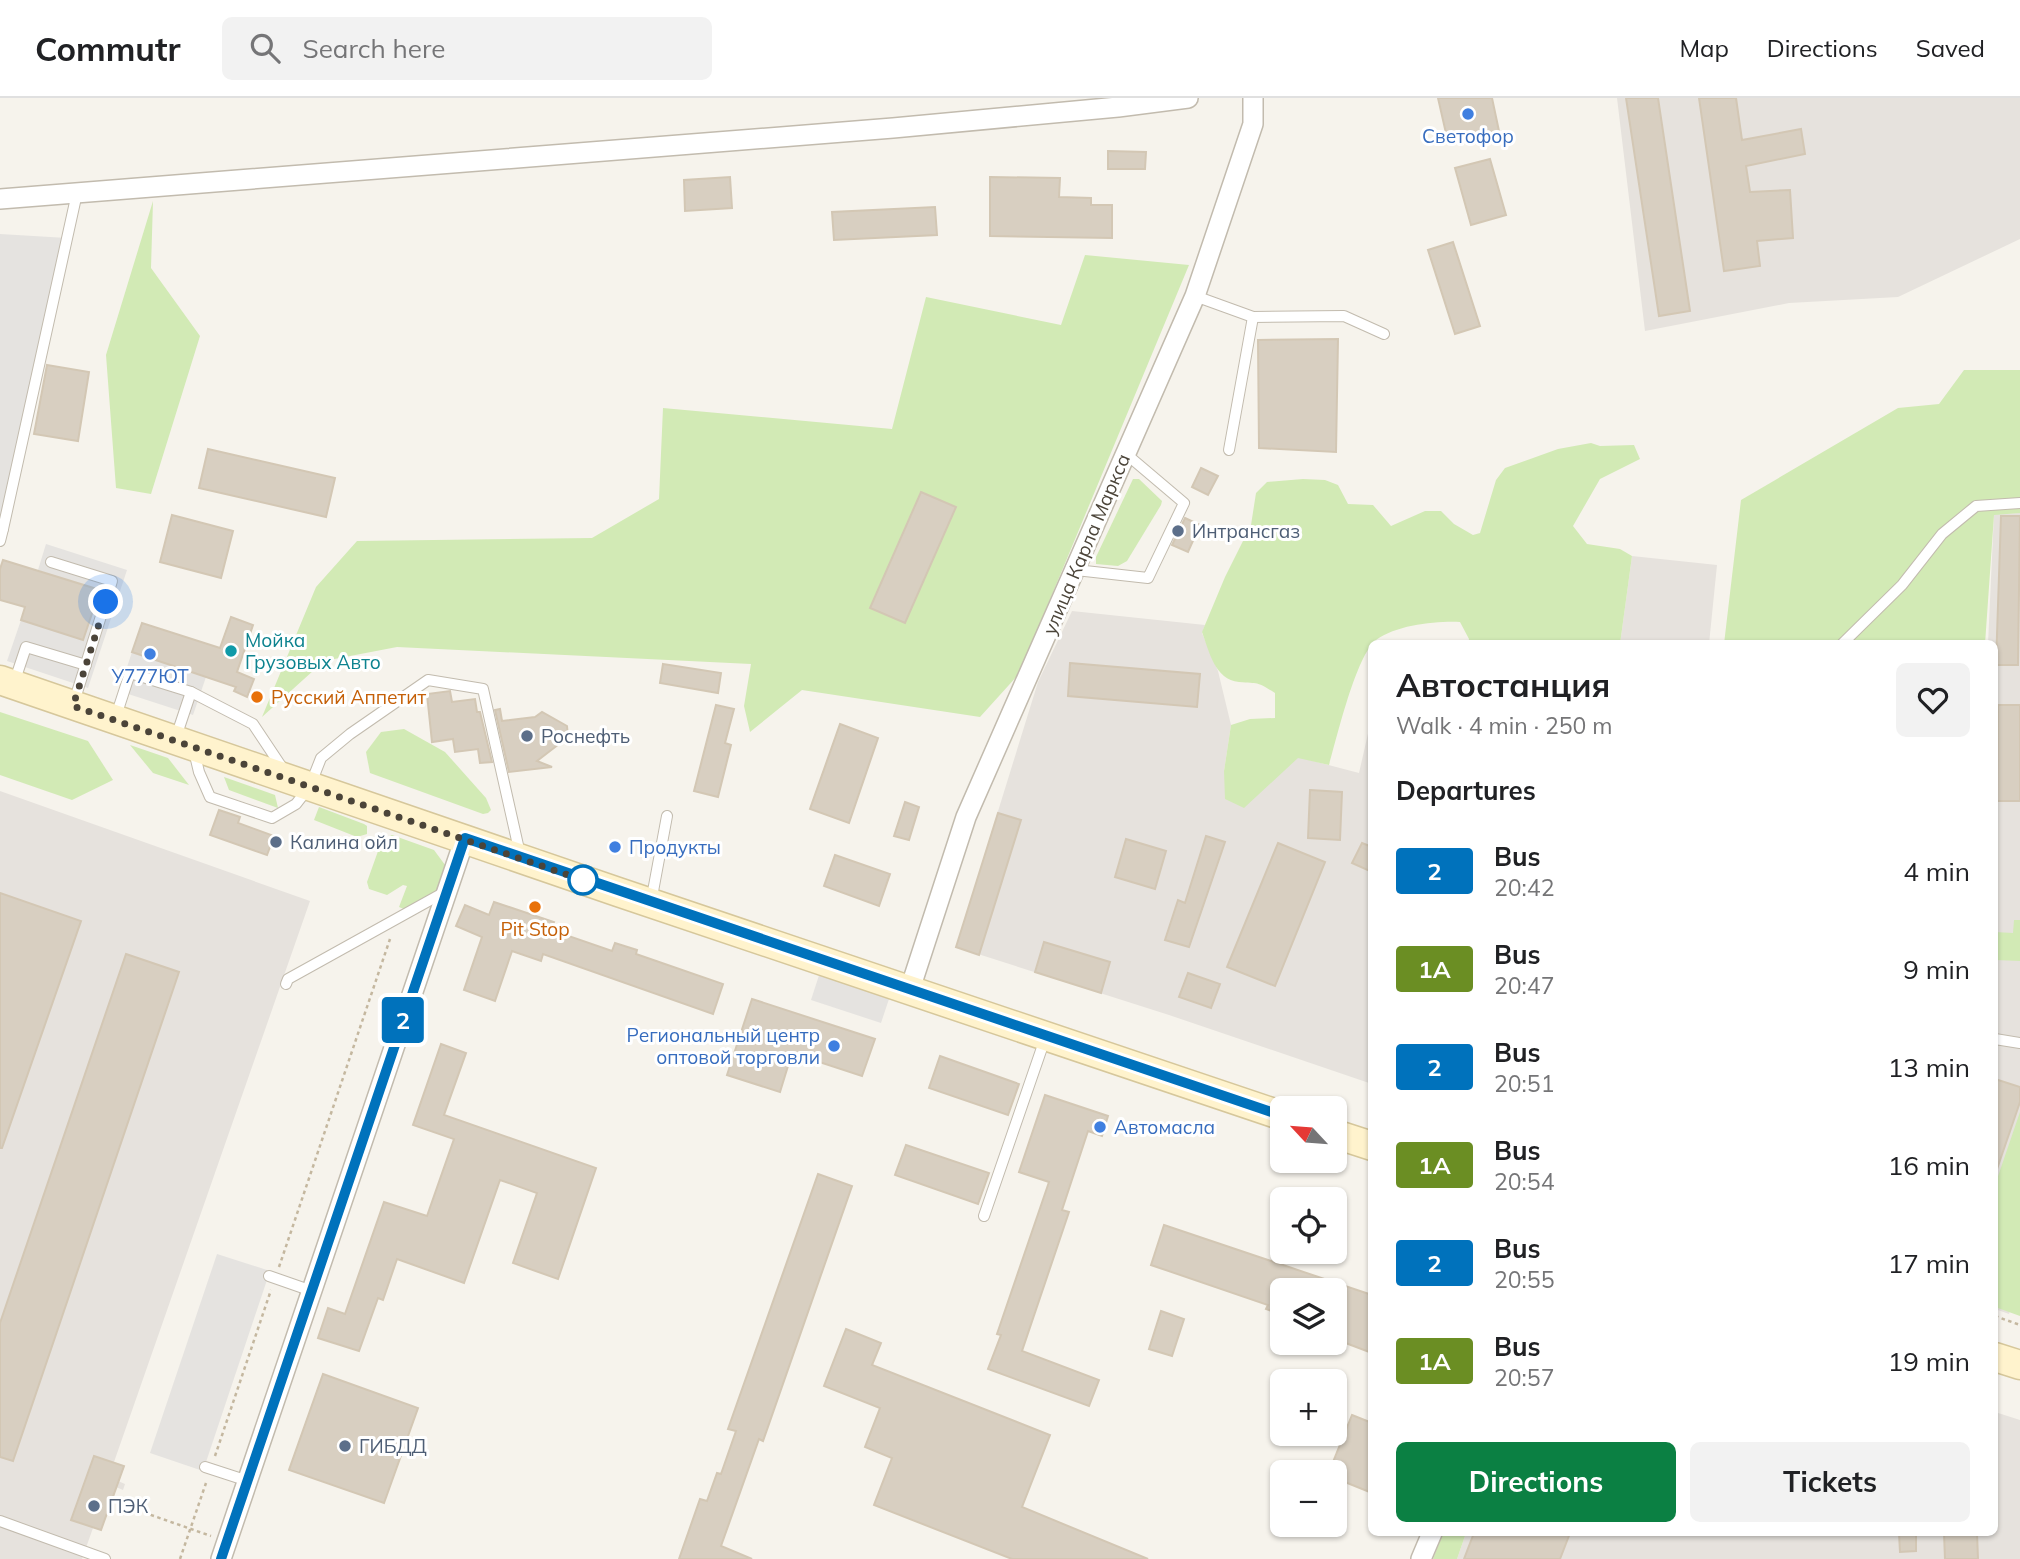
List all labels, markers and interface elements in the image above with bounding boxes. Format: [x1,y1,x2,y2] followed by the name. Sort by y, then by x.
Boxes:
[222,17,712,80] search box
[35,28,180,69] text: Commutr
[246,29,284,67] icon: search
[302,32,445,65] text: Search here
[1679,33,1729,63] text: Map
[1767,33,1878,63] text: Directions
[1916,33,1985,63] text: Saved
[1460,106,1476,122] marker: Светофор
[1422,124,1514,148] place label: Светофор
[1037,450,1135,638] street label: улица Карла Маркса
[1192,519,1300,543] place label: Интрансгаз
[1170,523,1186,539] marker: Интрансгаз
[88,584,123,619] your location
[245,628,381,674] place label: Мойка Грузовых Авто
[223,643,239,659] marker: Мойка Грузовых Авто
[142,646,158,662] marker: У777ЮТ
[1896,663,1970,737] button: heart
[110,664,189,688] place label: У777ЮТ
[1396,664,1610,705] text: Автостанция
[271,685,427,709] place label: Русский Аппетит
[249,689,265,705] marker: Русский Аппетит
[1396,711,1613,740] text: Walk · 4 min · 250 m
[541,724,630,748] place label: Роснефть
[519,728,535,744] marker: Роснефть
[1396,774,1536,807] text: Departures
[290,830,398,854] place label: Калина ойл
[268,834,284,850] marker: Калина ойл
[629,835,721,859] place label: Продукты
[607,839,623,855] marker: Продукты
[1494,840,1540,873] text: Bus
[1903,855,1970,888] text: 4 min
[1427,856,1442,886] text: 2
[568,865,598,895] unlabelled marker
[1494,873,1554,902] text: 20:42
[527,899,543,915] marker: Pit Stop
[500,917,570,941] place label: Pit Stop
[1494,938,1540,971] text: Bus
[1903,953,1970,986] text: 9 min
[1418,954,1451,984] text: 1А
[1494,971,1554,1000] text: 20:47
[380,997,426,1043] line badge: 2
[396,1005,410,1035] text: 2
[627,1023,820,1069] place label: Региональный центр оптовой торговли
[1494,1036,1540,1069] text: Bus
[826,1038,842,1054] marker: Региональный центр оптовой торговли
[1888,1051,1970,1084] text: 13 min
[1427,1052,1442,1082] text: 2
[1494,1069,1554,1098] text: 20:51
[1270,1096,1348,1172] north arrow
[1270,1096,1347,1537] map controls
[1114,1115,1215,1139] place label: Автомасла
[1092,1119,1108,1135] marker: Автомасла
[1494,1134,1540,1167] text: Bus
[1888,1149,1970,1182] text: 16 min
[1418,1150,1451,1180] text: 1А
[1494,1167,1554,1196] text: 20:54
[1270,1187,1347,1264] button: locate
[1494,1232,1540,1265] text: Bus
[1888,1247,1970,1280] text: 17 min
[1427,1248,1442,1278] text: 2
[1494,1265,1554,1294] text: 20:55
[1270,1278,1347,1355] button: layers
[1494,1330,1540,1363] text: Bus
[1888,1345,1970,1378] text: 19 min
[1418,1346,1451,1376] text: 1А
[1494,1363,1554,1392] text: 20:57
[1270,1369,1347,1446] button: +
[359,1434,427,1458] place label: ГИБДД
[337,1438,353,1454] marker: ГИБДД
[1396,1442,1676,1522] button: Directions
[1690,1442,1970,1522] button: Tickets
[1270,1460,1347,1537] button: −
[108,1494,149,1518] place label: ПЭК
[86,1498,102,1514] marker: ПЭК

